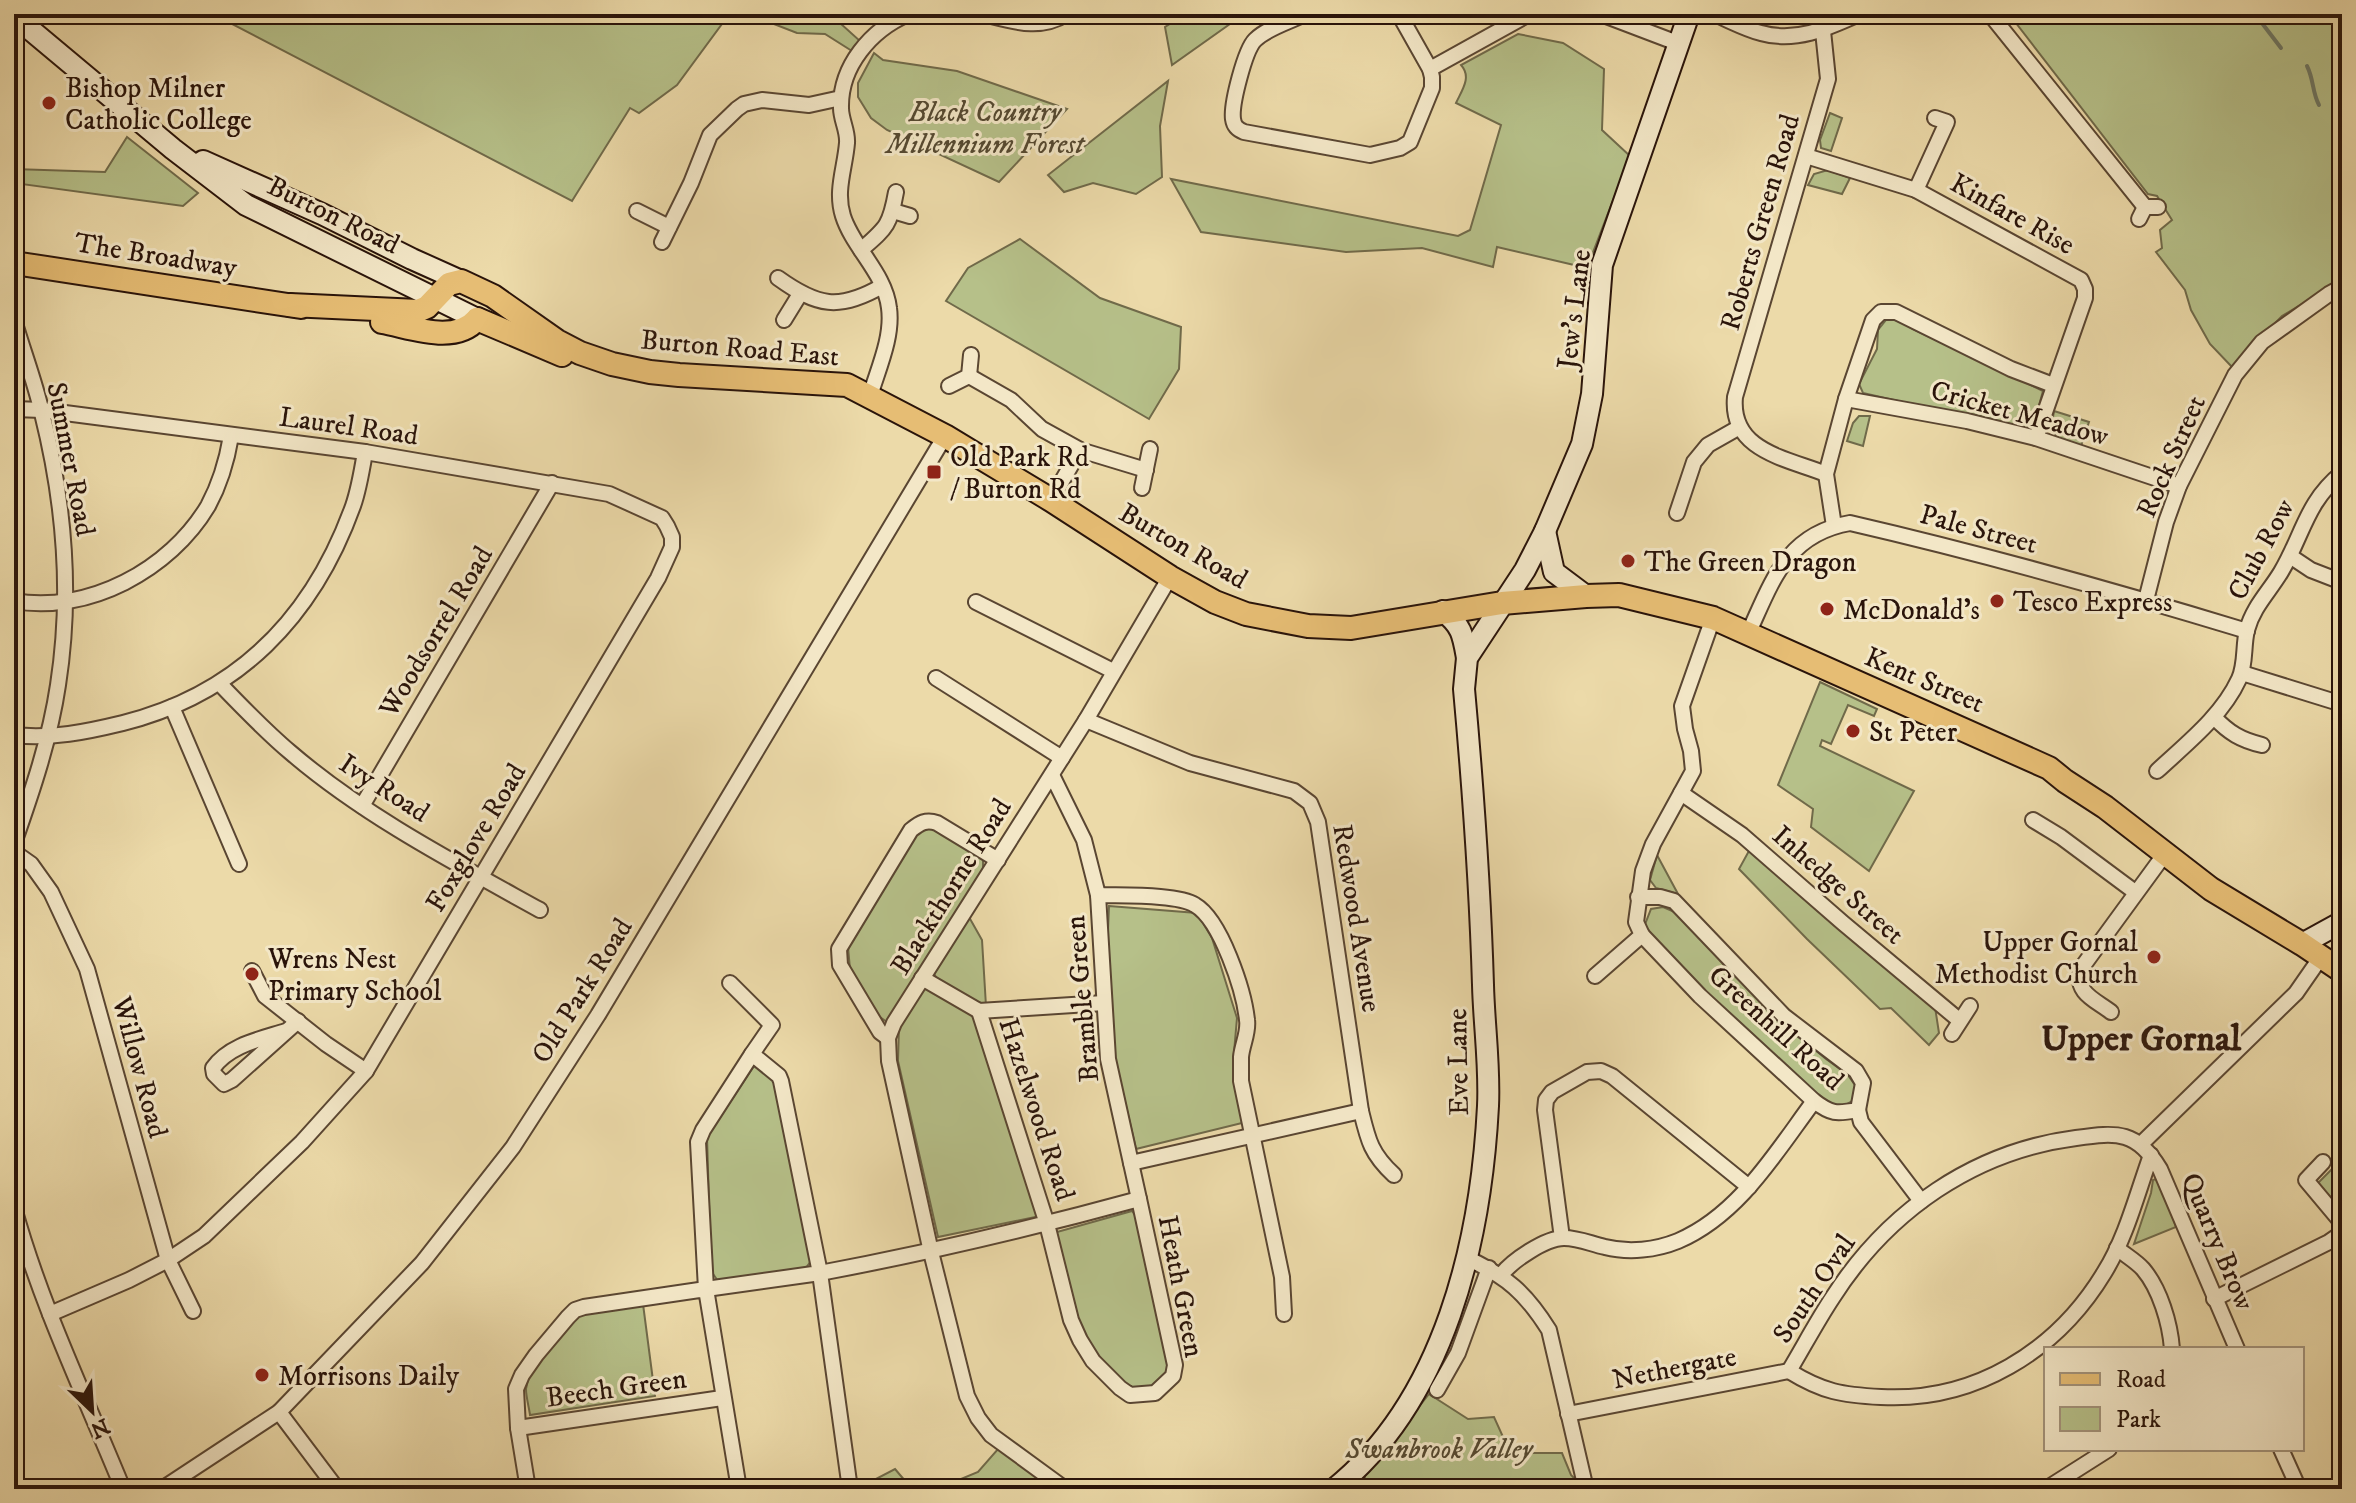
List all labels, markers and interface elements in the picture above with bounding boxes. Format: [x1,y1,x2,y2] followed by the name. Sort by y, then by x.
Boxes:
[65,71,252,138] place label: Bishop Milner Catholic College
[40,94,58,112] marker: Bishop Milner Catholic College
[884,95,1087,162] park label: Black Country Millennium Forest
[1713,110,1808,335] street label: Roberts Green Road
[1944,166,2081,263] street label: Kinfare Rise
[261,168,405,262] street label: Burton Road
[72,225,240,286] street label: The Broadway
[1549,247,1599,374] street label: Jew's Lane
[639,322,840,375] street label: Burton Road East
[1927,373,2112,454] street label: Cricket Meadow
[38,379,103,539] street label: Summer Road
[2129,390,2214,523] street label: Rock Street
[277,399,421,454] street label: Laurel Road
[950,440,1089,507] place label: Old Park Rd / Burton Rd
[925,463,943,481] marker: Old Park Rd / Burton Rd
[2220,493,2303,606] street label: Club Row
[1113,495,1254,597] street label: Burton Road
[1916,497,2041,562] street label: Pale Street
[371,540,501,724] street label: Woodsorrel Road
[1644,545,1857,580] place label: The Green Dragon
[1619,552,1637,570] marker: The Green Dragon
[2013,585,2172,620] place label: Tesco Express
[1988,592,2006,610] marker: Tesco Express
[1843,593,1980,628] place label: McDonald's
[1818,600,1836,618] marker: McDonald's
[1859,640,1990,721] street label: Kent Street
[1869,715,1958,750] place label: St Peter
[1844,722,1862,740] marker: St Peter
[332,746,436,830] street label: Ivy Road
[418,757,534,918] street label: Foxglove Road
[883,792,1019,981] street label: Blackthorne Road
[1765,818,1911,952] street label: Inhedge Street
[1324,822,1389,1015] street label: Redwood Avenue
[524,912,641,1070] street label: Old Park Road
[1058,914,1107,1084] street label: Bramble Green
[1935,925,2139,992] place label: Upper Gornal Methodist Church
[267,942,442,1009] place label: Wrens Nest Primary School
[2145,948,2163,966] marker: Upper Gornal Methodist Church
[1701,958,1851,1098] street label: Greenhill Road
[243,965,261,983] marker: Wrens Nest Primary School
[104,992,175,1142] street label: Willow Road
[1440,1008,1477,1116] street label: Eve Lane
[991,1014,1083,1205] street label: Hazelwood Road
[2041,1017,2242,1062] district label: Upper Gornal
[2173,1168,2262,1316] street label: Quarry Brow
[1150,1212,1212,1361] street label: Heath Green
[1765,1227,1864,1350] street label: South Oval
[1609,1339,1739,1398] street label: Nethergate
[2044,1347,2304,1451] legend
[278,1359,460,1394] place label: Morrisons Daily
[544,1361,689,1416] street label: Beech Green
[2116,1365,2166,1395] text: Road
[253,1366,271,1384] marker: Morrisons Daily
[52,1371,132,1451] north arrow
[2116,1405,2161,1435] text: Park
[86,1412,114,1444] text: N
[1344,1432,1535,1467] park label: Swanbrook Valley

